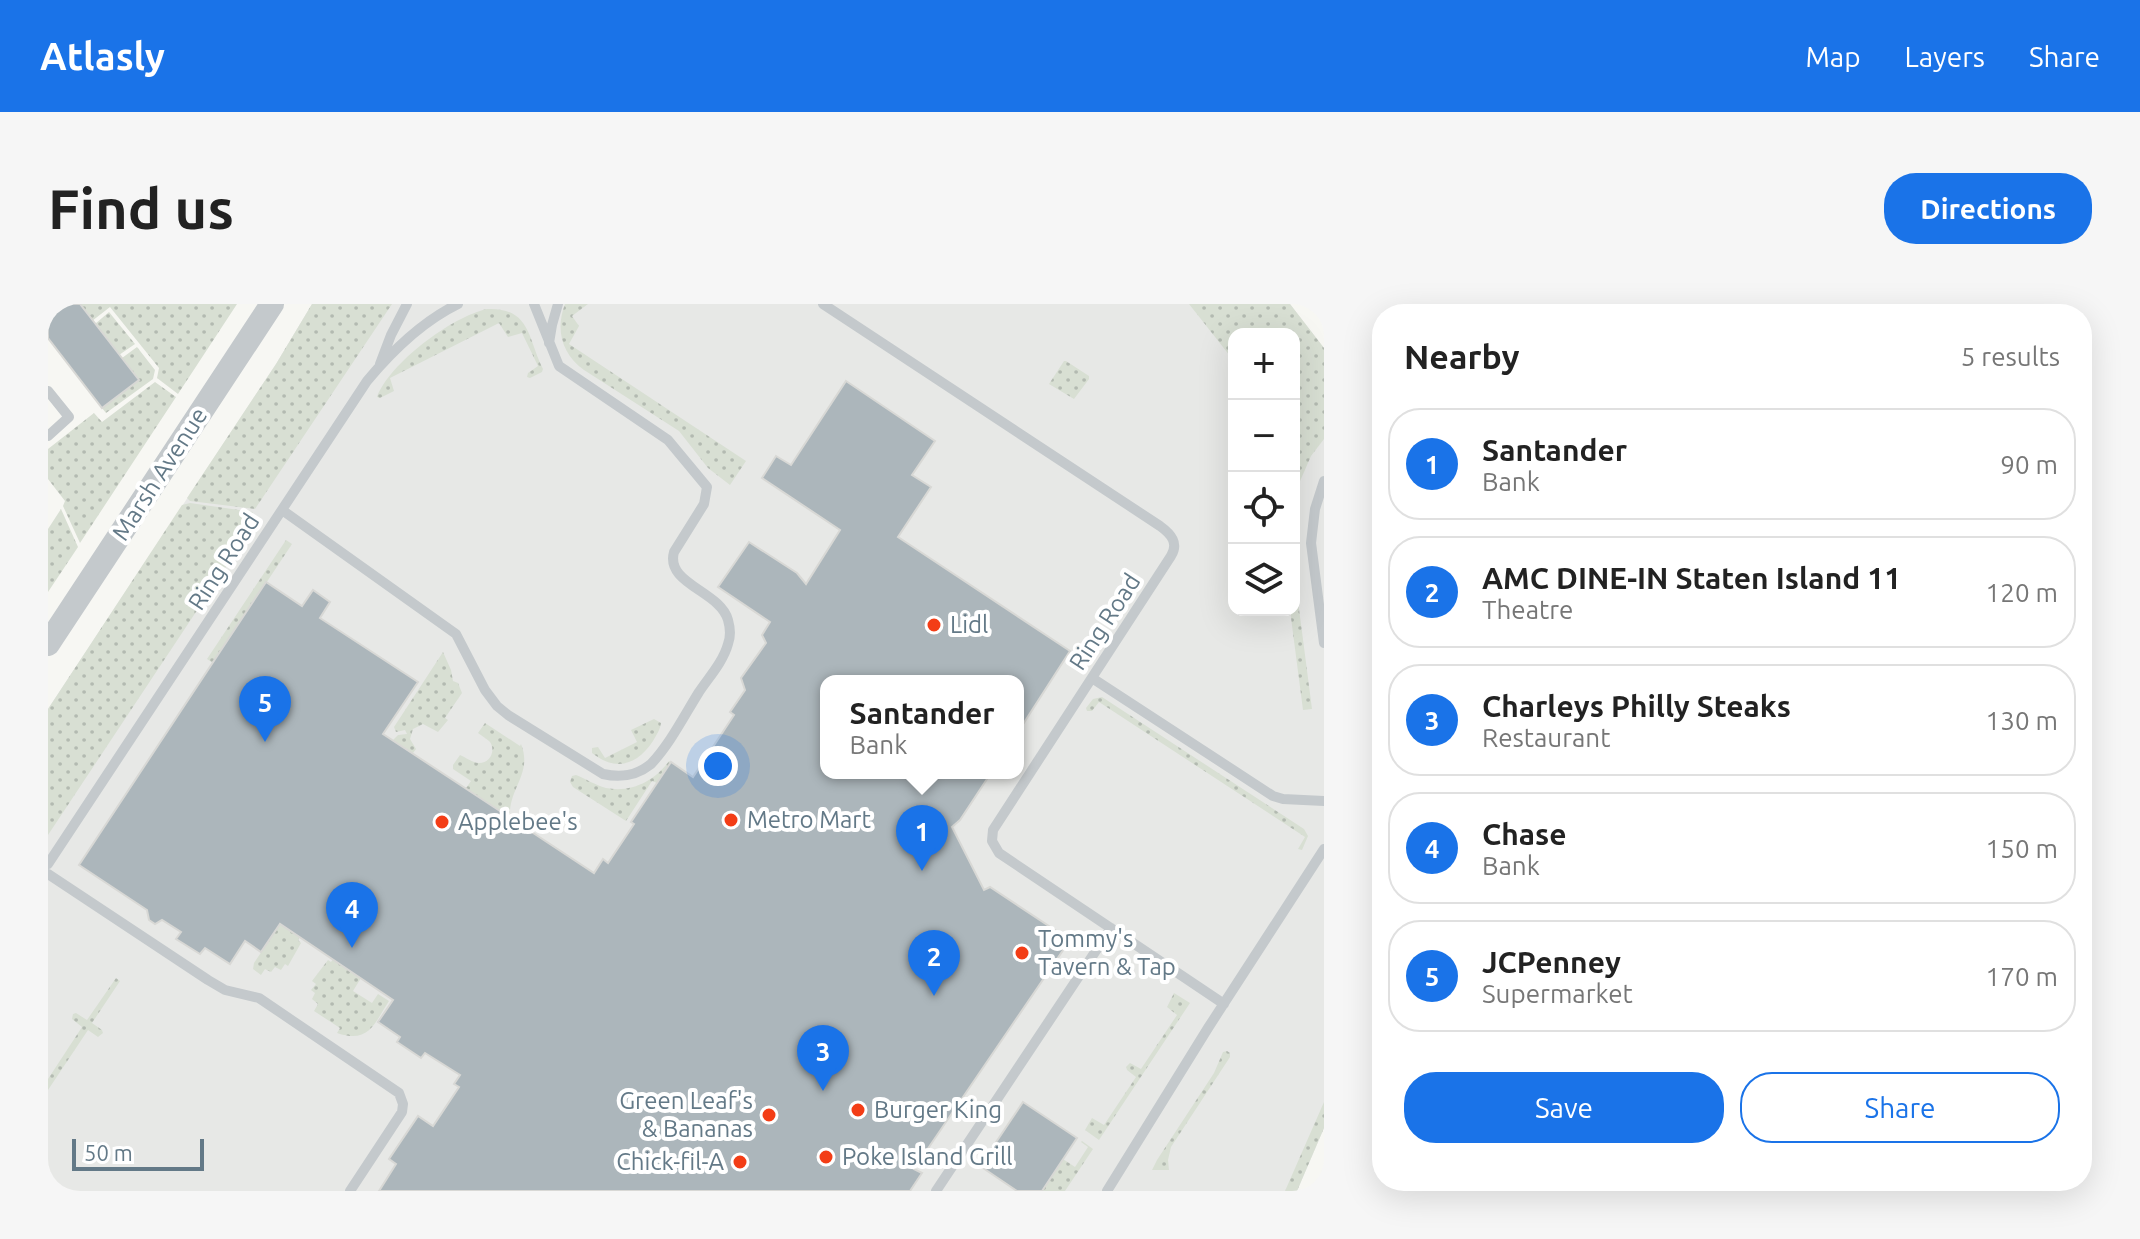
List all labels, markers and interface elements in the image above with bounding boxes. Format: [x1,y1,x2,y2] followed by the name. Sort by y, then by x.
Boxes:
[40,35,165,77] text: Atlasly
[1805,41,1861,72] text: Map
[1905,41,1985,72] text: Layers
[2029,41,2100,72] text: Share
[1884,173,2092,244] button: Directions
[48,177,234,240] text: Find us
[1228,328,1300,616] map controls
[1228,328,1300,400] button: +
[1404,337,1519,375] text: Nearby
[1961,342,2060,371] text: 5 results
[1228,400,1300,472] button: −
[107,402,213,545] street label: Marsh Avenue
[1482,433,1627,467] text: Santander
[1425,450,1439,479] text: 1
[2000,450,2058,479] text: 90 m
[1482,467,1540,496] text: Bank
[1228,472,1300,544] button: locate
[183,509,265,615] street label: Ring Road
[1228,544,1300,616] button: layers
[1482,561,1901,595] text: AMC DINE-IN Staten Island 11
[1064,569,1146,675] street label: Ring Road
[1425,578,1439,607] text: 2
[1986,578,2058,607] text: 120 m
[1482,595,1573,624] text: Theatre
[950,611,988,638] place label: Lidl
[925,616,943,634] marker: Lidl
[820,675,1024,779] popup
[239,676,291,742] pin: 5
[1482,689,1791,723] text: Charleys Philly Steaks
[849,696,995,730] text: Santander
[1425,706,1439,735] text: 3
[1986,706,2058,735] text: 130 m
[1482,723,1610,752] text: Restaurant
[849,730,907,759] text: Bank
[698,746,738,786] your location
[896,805,948,871] pin: 1
[747,806,871,833] place label: Metro Mart
[458,808,578,835] place label: Applebee's
[722,811,740,829] marker: Metro Mart
[433,813,451,831] marker: Applebee's
[1482,817,1566,851] text: Chase
[1425,834,1439,863] text: 4
[1986,834,2058,863] text: 150 m
[1482,851,1540,880] text: Bank
[326,882,378,948] pin: 4
[1038,925,1176,980] place label: Tommy's Tavern & Tap
[908,930,960,996] pin: 2
[1013,944,1031,962] marker: Tommy's Tavern & Tap
[1482,945,1621,979] text: JCPenney
[1425,962,1439,991] text: 5
[1986,962,2058,991] text: 170 m
[1482,979,1633,1008] text: Supermarket
[797,1025,849,1091] pin: 3
[1404,1072,1724,1143] button: Save
[1740,1072,2060,1143] button: Share
[619,1087,753,1142] place label: Green Leaf's & Bananas
[874,1096,1002,1123] place label: Burger King
[849,1101,867,1119] marker: Burger King
[760,1106,778,1124] marker: Green Leaf's & Bananas
[72,1135,204,1171] scale bar
[84,1140,133,1165] text: 50 m
[842,1143,1012,1170] place label: Poke Island Grill
[616,1148,724,1175] place label: Chick-fil-A
[817,1148,835,1166] marker: Poke Island Grill
[731,1153,749,1171] marker: Chick-fil-A

